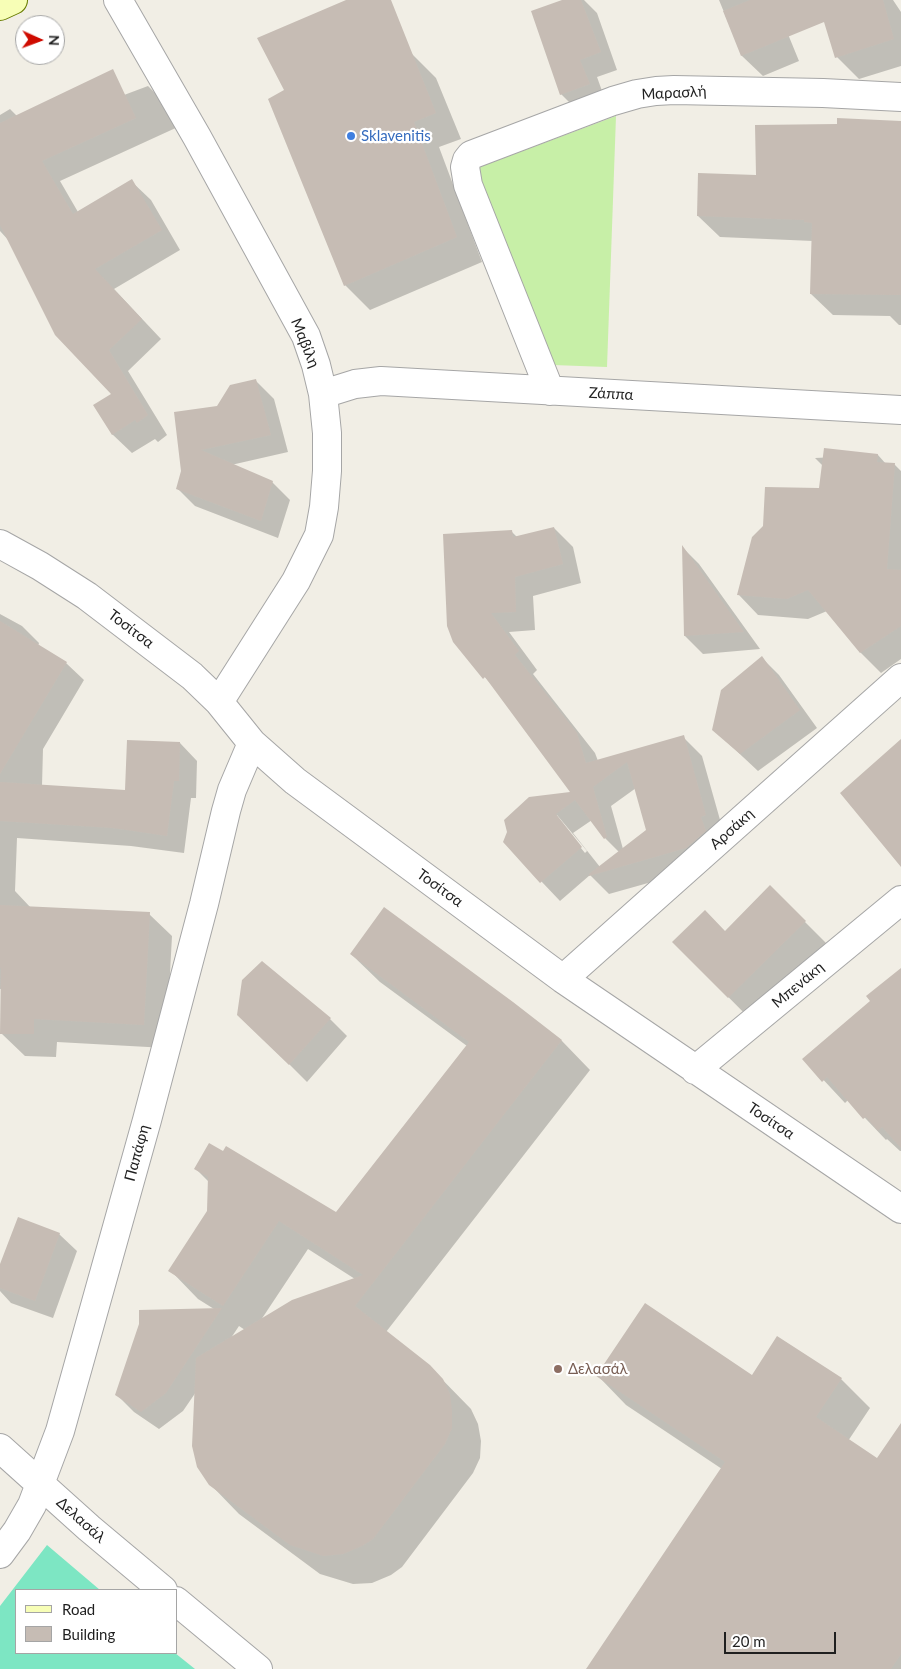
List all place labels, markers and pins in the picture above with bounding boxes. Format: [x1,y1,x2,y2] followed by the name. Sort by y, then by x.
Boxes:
[361,127,431,145] place label: Sklavenitis
[345,130,357,142] marker: Sklavenitis
[568,1360,628,1378] place label: Δελασάλ
[552,1363,564,1375] marker: Δελασάλ

